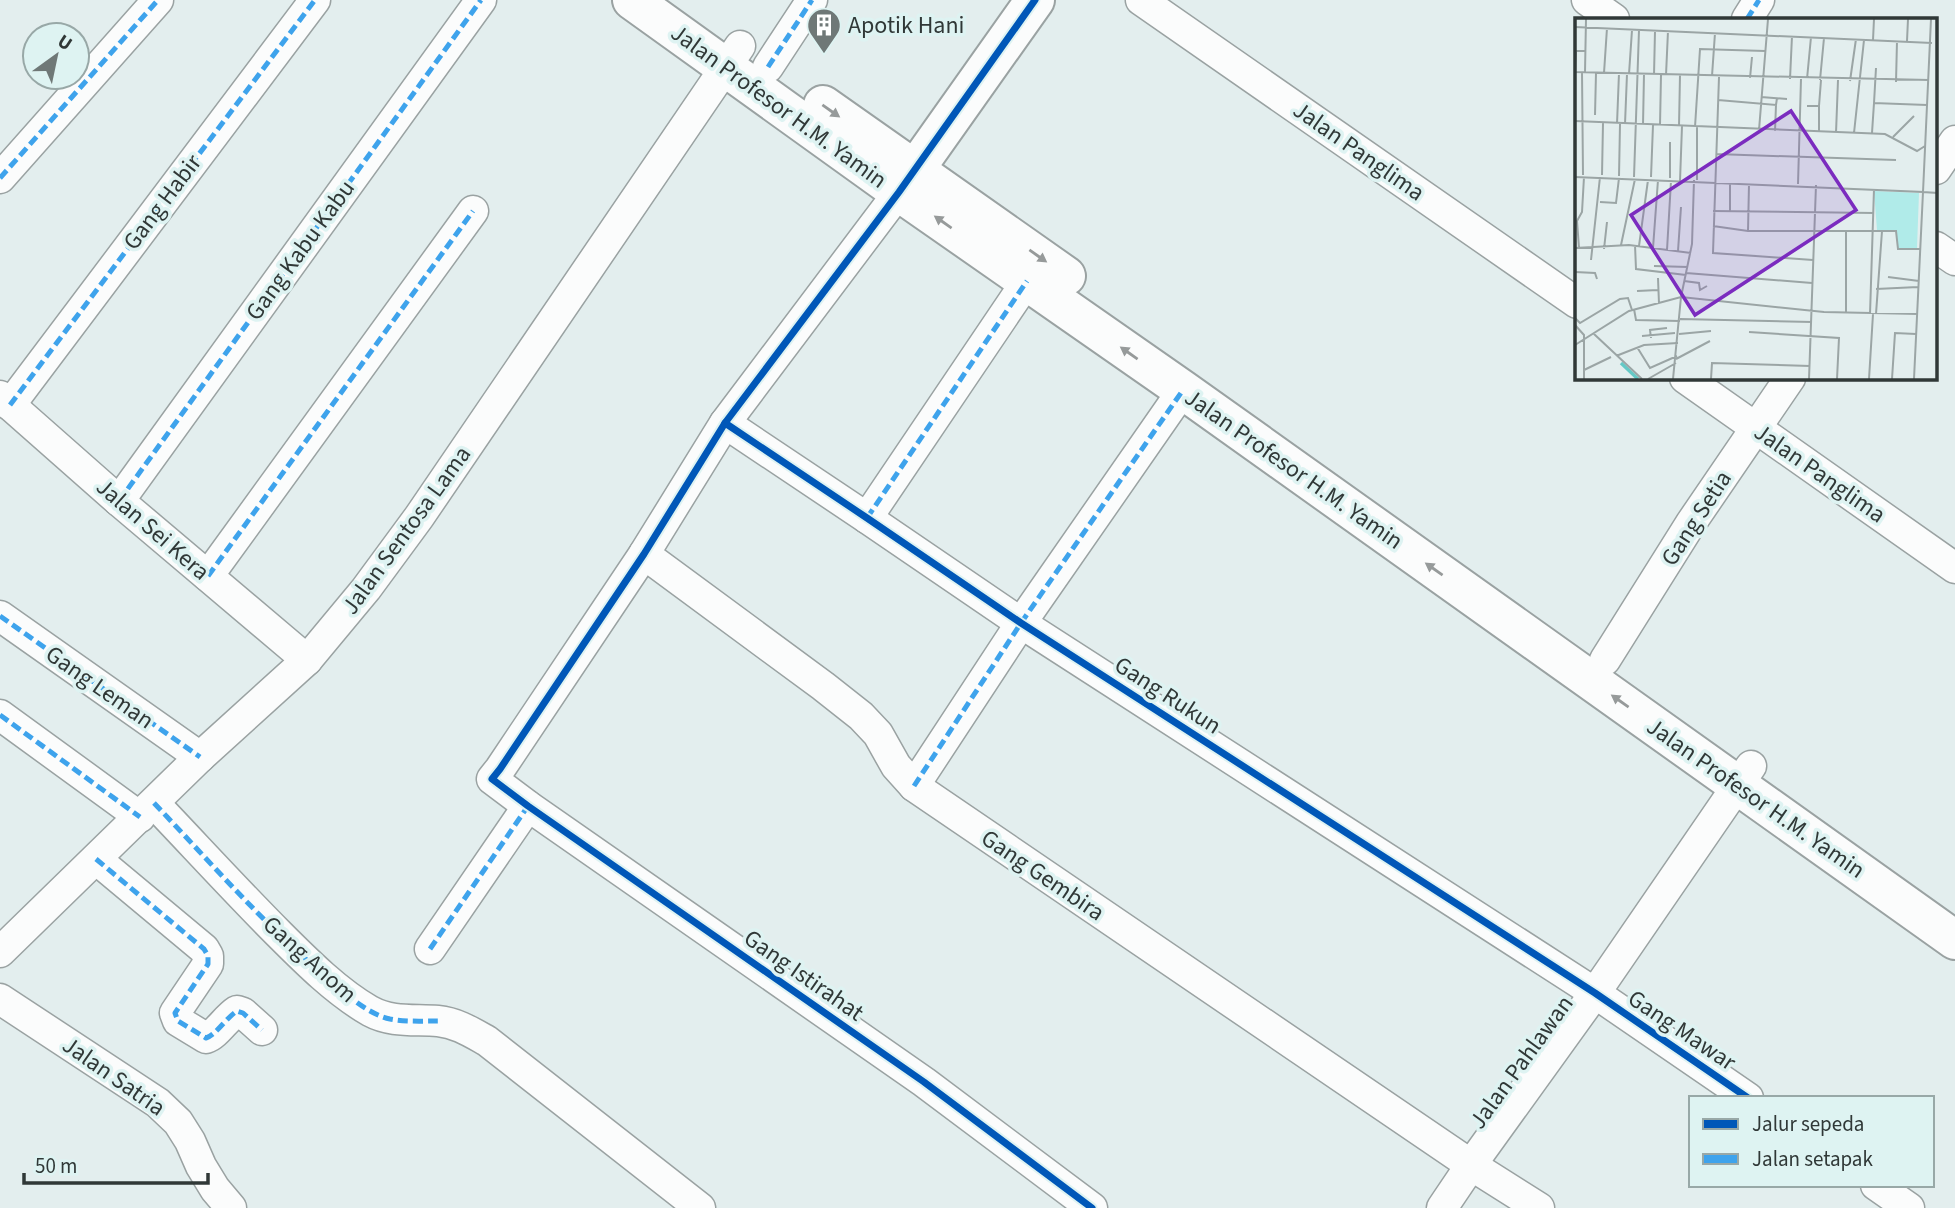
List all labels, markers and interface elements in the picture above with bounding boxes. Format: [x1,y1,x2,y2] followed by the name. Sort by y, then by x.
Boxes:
[805,6,843,55] building icon: Apotik Hani
[848,8,964,43] place label: Apotik Hani
[663,16,894,197] street label: Jalan Profesor H.M. Yamin
[1575,18,1938,380] inset map
[21,21,91,91] north arrow
[52,28,77,58] text: U
[1286,93,1432,210] street label: Jalan Panglima
[822,104,841,117] one-way arrow
[115,146,211,258] street label: Gang Habir
[237,173,363,328] street label: Gang Kabu Kabu
[934,215,952,229] one-way arrow
[1029,249,1047,263] one-way arrow
[1120,346,1138,360] one-way arrow
[1177,381,1410,558] street label: Jalan Profesor H.M. Yamin
[1747,415,1893,532] street label: Jalan Panglima
[333,439,480,622] street label: Jalan Sentosa Lama
[1652,464,1740,573] street label: Gang Setia
[88,470,217,589] street label: Jalan Sei Kera
[1425,563,1443,577] one-way arrow
[38,637,161,738] street label: Gang Leman
[1107,648,1228,743] street label: Gang Rukun
[1611,695,1629,709] one-way arrow
[1639,710,1872,887] street label: Jalan Profesor H.M. Yamin
[974,821,1112,930] street label: Gang Gembira
[255,908,364,1011] street label: Gang Anom
[736,921,871,1030] street label: Gang Istirahat
[1621,981,1743,1080] street label: Gang Mawar
[1461,988,1582,1136] street label: Jalan Pahlawan
[55,1028,172,1125] street label: Jalan Satria
[1689,1096,1934,1187] legend
[1752,1109,1864,1139] text: Jalur sepeda
[24,1142,208,1186] scale bar
[1752,1144,1873,1174] text: Jalan setapak
[35,1151,77,1181] text: 50 m

